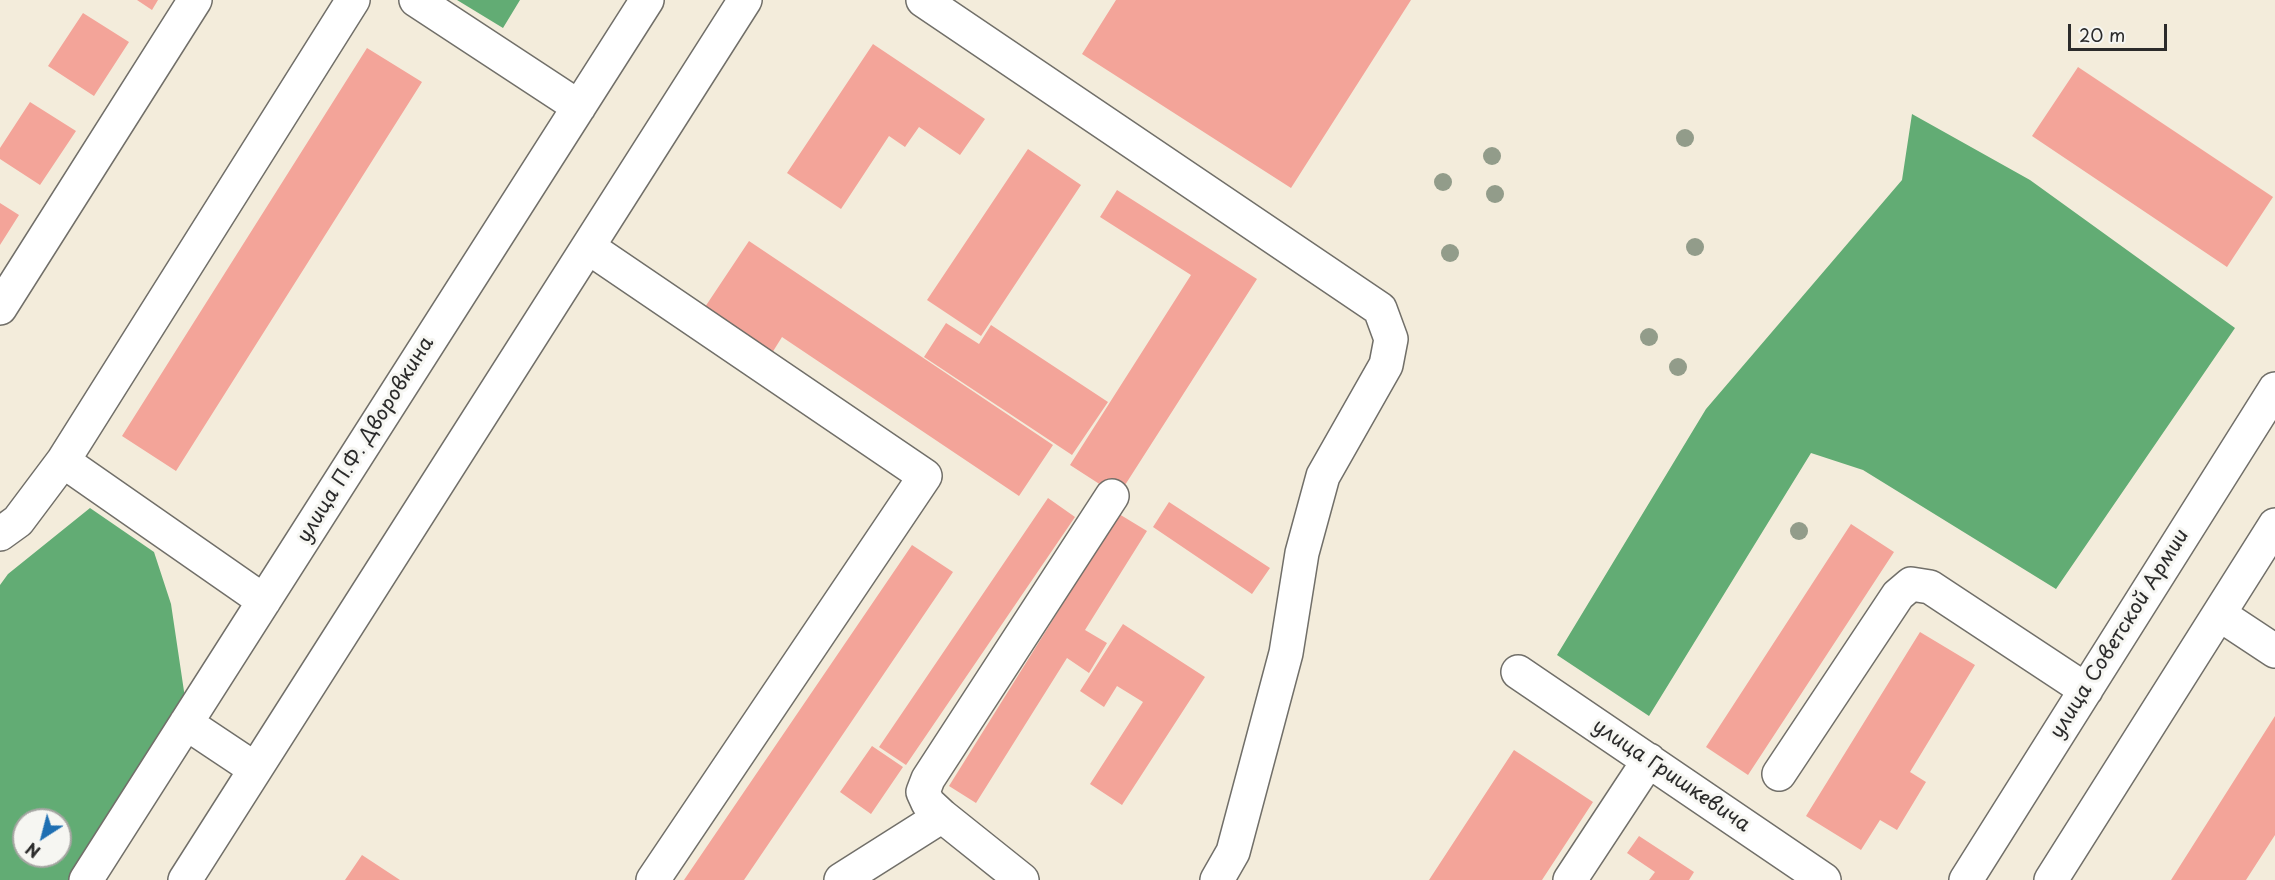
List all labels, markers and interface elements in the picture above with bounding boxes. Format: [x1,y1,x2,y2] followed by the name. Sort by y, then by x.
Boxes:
[2071,12,2170,50] scale bar
[2079,21,2125,48] text: 20 m
[293,332,439,548] street label: улица П.Ф. Дворовкина
[2046,525,2194,743] street label: улица Советской Армии
[1588,714,1754,838] street label: улица Гришкевича
[12,808,72,868] north arrow
[20,838,45,864] text: N

